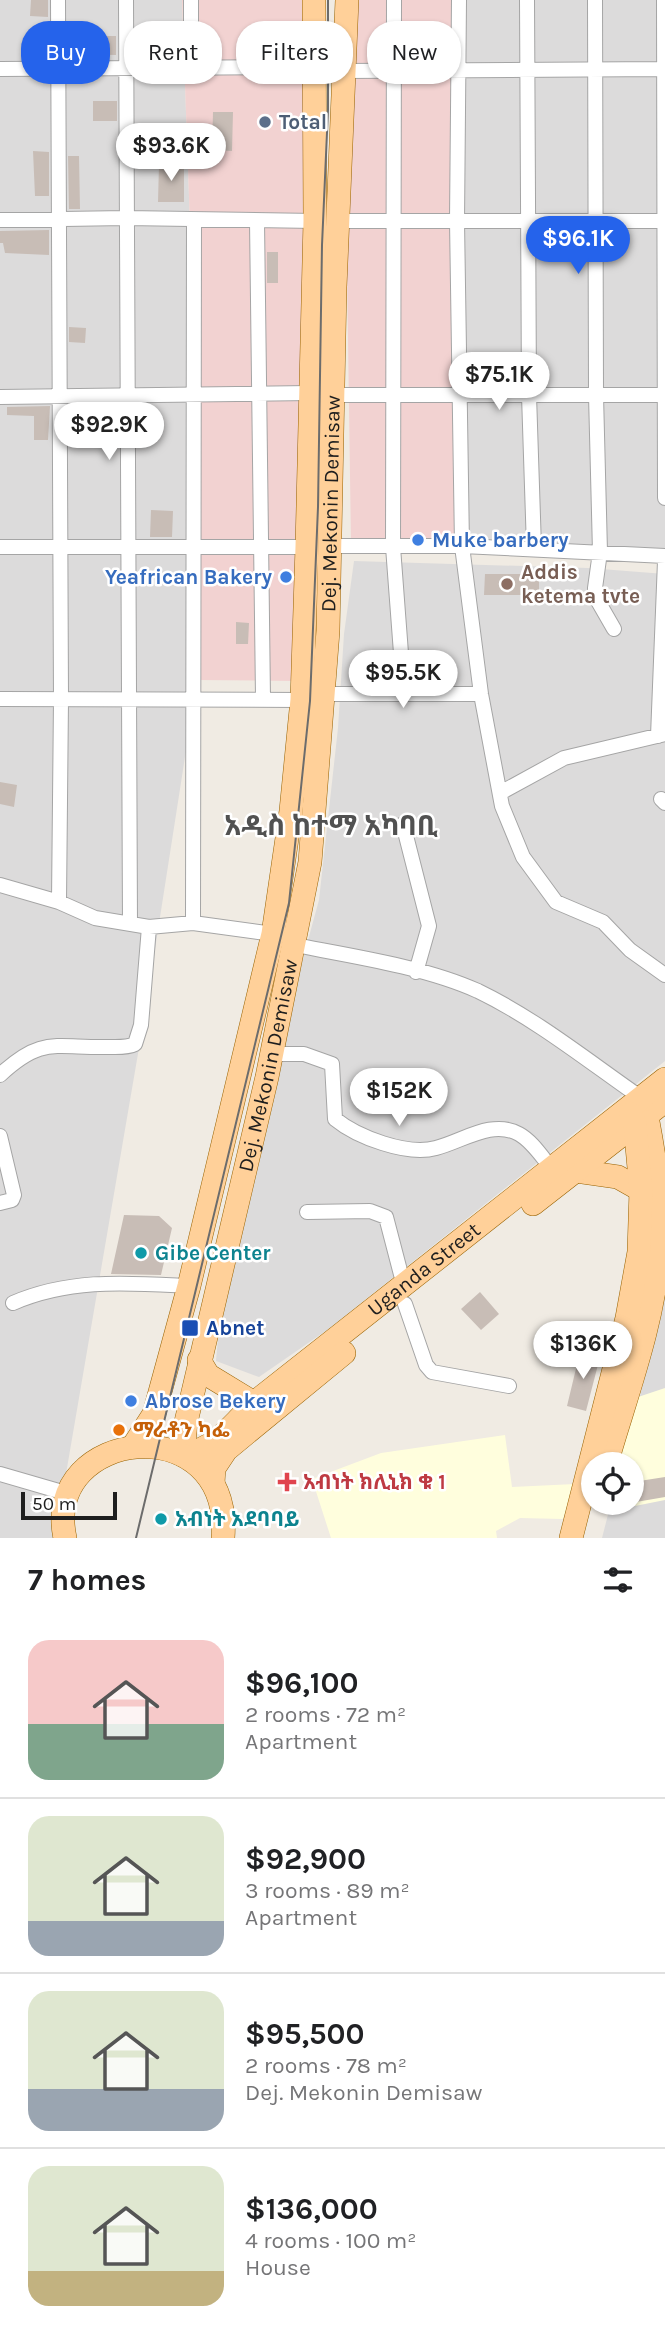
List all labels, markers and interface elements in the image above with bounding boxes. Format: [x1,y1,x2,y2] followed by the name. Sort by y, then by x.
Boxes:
[21,21,110,84] chip: Buy
[124,21,222,84] chip: Rent
[236,21,353,84] chip: Filters
[367,21,461,84] chip: New
[279,110,327,134] place label: Total
[257,114,273,130] marker: Total
[114,124,228,183] pin: $93.6K
[132,132,210,159] text: $93.6K
[521,216,635,276] pin: $96.1K
[542,225,614,252] text: $96.1K
[442,352,556,412] pin: $75.1K
[465,361,533,388] text: $75.1K
[316,395,345,612] street label: Dej. Mekonin Demisaw
[52,402,166,462] pin: $92.9K
[70,411,148,438] text: $92.9K
[432,528,569,552] place label: Muke barbery
[410,532,426,548] marker: Muke barbery
[521,560,640,608] place label: Addis ketema tvte
[105,565,272,589] place label: Yeafrican Bakery
[278,569,294,585] marker: Yeafrican Bakery
[499,576,515,592] marker: Addis ketema tvte
[346,650,460,710] pin: $95.5K
[365,659,441,686] text: $95.5K
[224,809,438,842] district label: አዲስ ከተማ አካባቢ
[233,957,302,1174] street label: Dej. Mekonin Demisaw
[350,1068,448,1128] pin: $152K
[366,1077,432,1104] text: $152K
[363,1217,485,1321] street label: Uganda Street
[155,1241,271,1265] place label: Gibe Center
[133,1245,149,1261] marker: Gibe Center
[206,1316,265,1340] place label: Abnet
[180,1318,200,1338] marker: Abnet
[534,1322,632,1381] pin: $136K
[549,1330,617,1357] text: $136K
[145,1389,286,1413] place label: Abrose Bekery
[123,1393,139,1409] marker: Abrose Bekery
[133,1418,230,1442] place label: ማራቶን ካፌ
[111,1422,127,1438] marker: ማራቶን ካፌ
[581,1452,644,1515] map controls
[581,1452,644,1515] button: locate
[303,1470,446,1494] place label: አብነት ክሊኒክ ቁ 1
[277,1472,297,1492] marker: አብነት ክሊኒክ ቁ 1
[21,1489,117,1521] scale bar
[32,1493,76,1515] text: 50 m
[175,1507,300,1531] place label: አብነት አደባባይ
[153,1511,169,1527] marker: አብነት አደባባይ
[599,1561,637,1599] icon: filters
[28,1562,146,1598] text: 7 homes
[245,1665,358,1701] text: $96,100
[84,1668,168,1752] icon: home
[245,1701,406,1728] text: 2 rooms · 72 m²
[245,1728,357,1755] text: Apartment
[245,1841,366,1877] text: $92,900
[84,1844,168,1928] icon: home
[245,1877,410,1904] text: 3 rooms · 89 m²
[245,1904,357,1931] text: Apartment
[245,2016,364,2052] text: $95,500
[84,2019,168,2103] icon: home
[245,2052,407,2079] text: 2 rooms · 78 m²
[245,2079,482,2106] text: Dej. Mekonin Demisaw
[245,2191,378,2227] text: $136,000
[84,2194,168,2278] icon: home
[245,2227,417,2254] text: 4 rooms · 100 m²
[245,2254,311,2281] text: House

